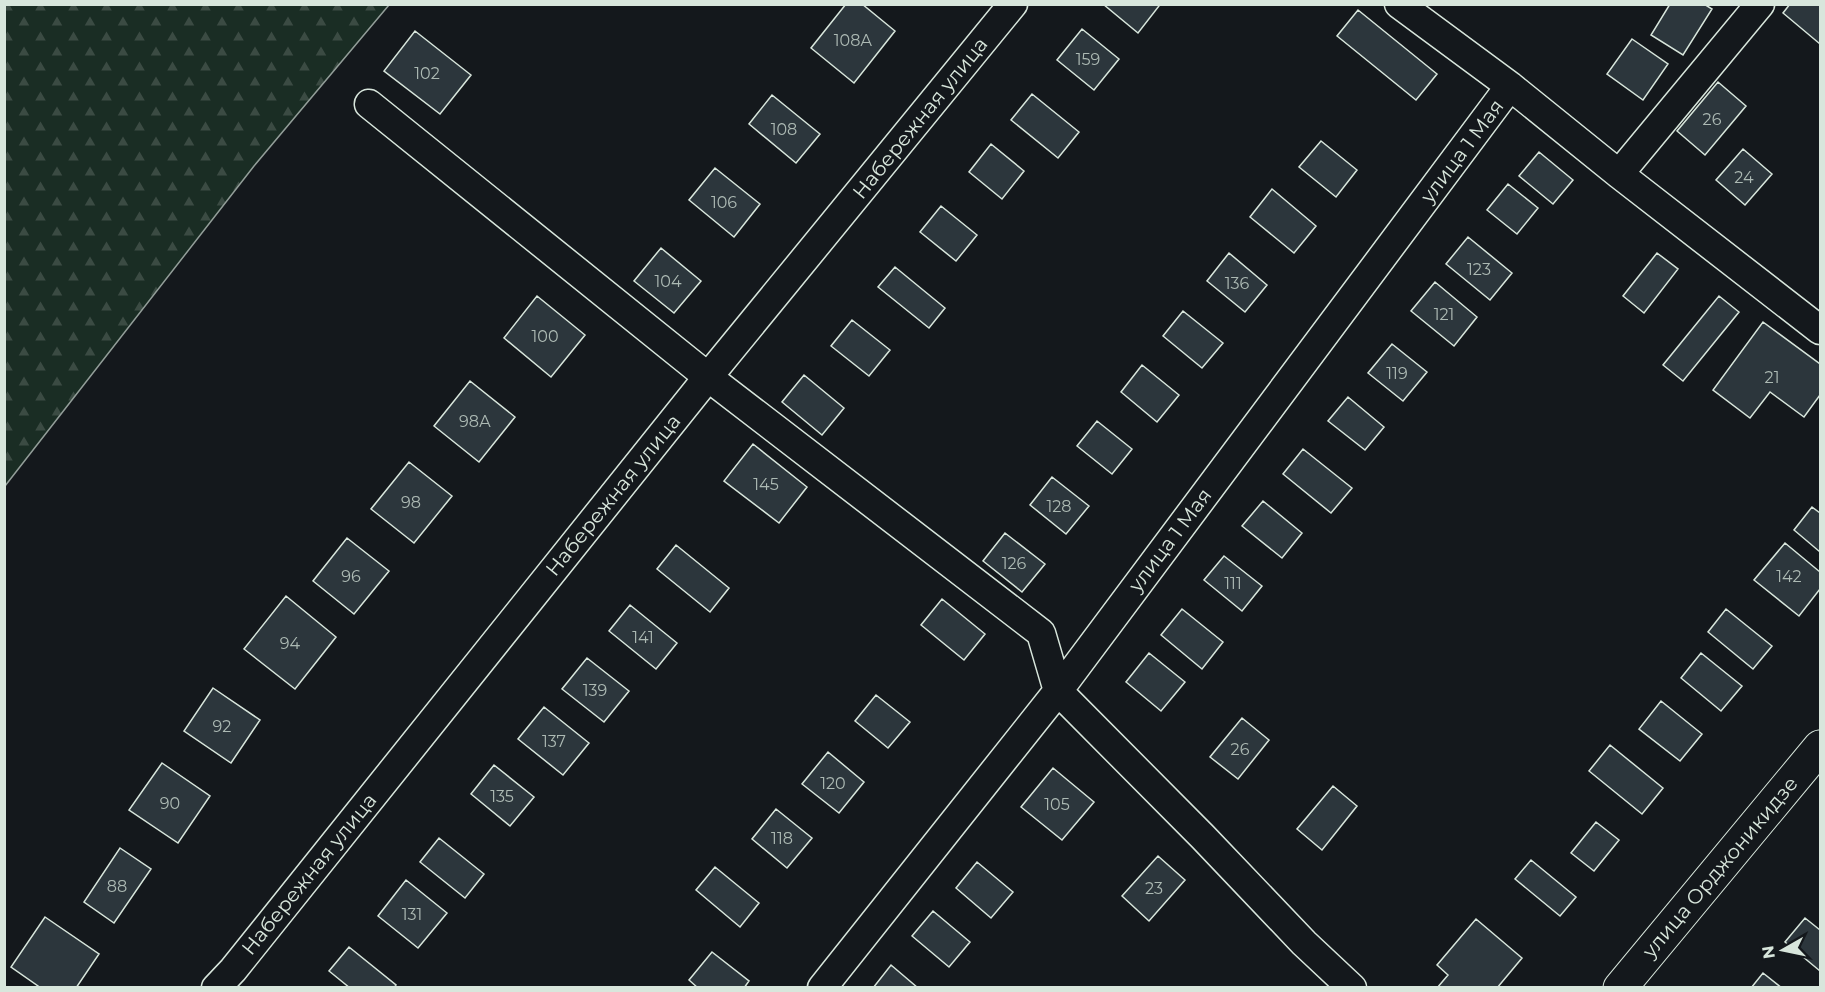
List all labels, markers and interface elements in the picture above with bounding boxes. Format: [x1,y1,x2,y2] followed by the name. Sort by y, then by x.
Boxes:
[834,31,872,50] house number: 108А
[847,32,993,204] street label: Набережная улица
[1076,50,1100,69] house number: 159
[414,64,440,83] house number: 102
[1415,95,1509,208] street label: улица 1 Мая
[1703,110,1722,129] house number: 26
[771,120,797,139] house number: 108
[1734,168,1754,187] house number: 24
[711,193,737,212] house number: 106
[1467,260,1491,279] house number: 123
[655,272,682,291] house number: 104
[1225,274,1250,293] house number: 136
[1434,305,1454,324] house number: 121
[532,327,558,346] house number: 100
[1386,364,1408,383] house number: 119
[1765,368,1779,387] house number: 21
[540,409,686,581] street label: Набережная улица
[459,412,491,431] house number: 98А
[753,475,779,494] house number: 145
[1123,484,1217,597] street label: улица 1 Мая
[401,493,421,512] house number: 98
[1046,497,1072,516] house number: 128
[1002,554,1027,573] house number: 126
[341,567,361,586] house number: 96
[1776,567,1802,586] house number: 142
[1224,574,1242,593] house number: 111
[632,628,654,647] house number: 141
[280,634,301,653] house number: 94
[583,681,607,700] house number: 139
[213,717,231,736] house number: 92
[542,732,566,751] house number: 137
[1231,740,1250,759] house number: 26
[1637,772,1803,963] street label: улица Орджоникидзе
[820,774,846,793] house number: 120
[490,787,514,806] house number: 135
[236,788,382,960] street label: Набережная улица
[160,794,180,813] house number: 90
[1044,795,1070,814] house number: 105
[771,829,793,848] house number: 118
[107,877,127,896] house number: 88
[1145,879,1163,898] house number: 23
[402,905,422,924] house number: 131
[1753,920,1813,980] north arrow
[1758,944,1779,960] text: N

